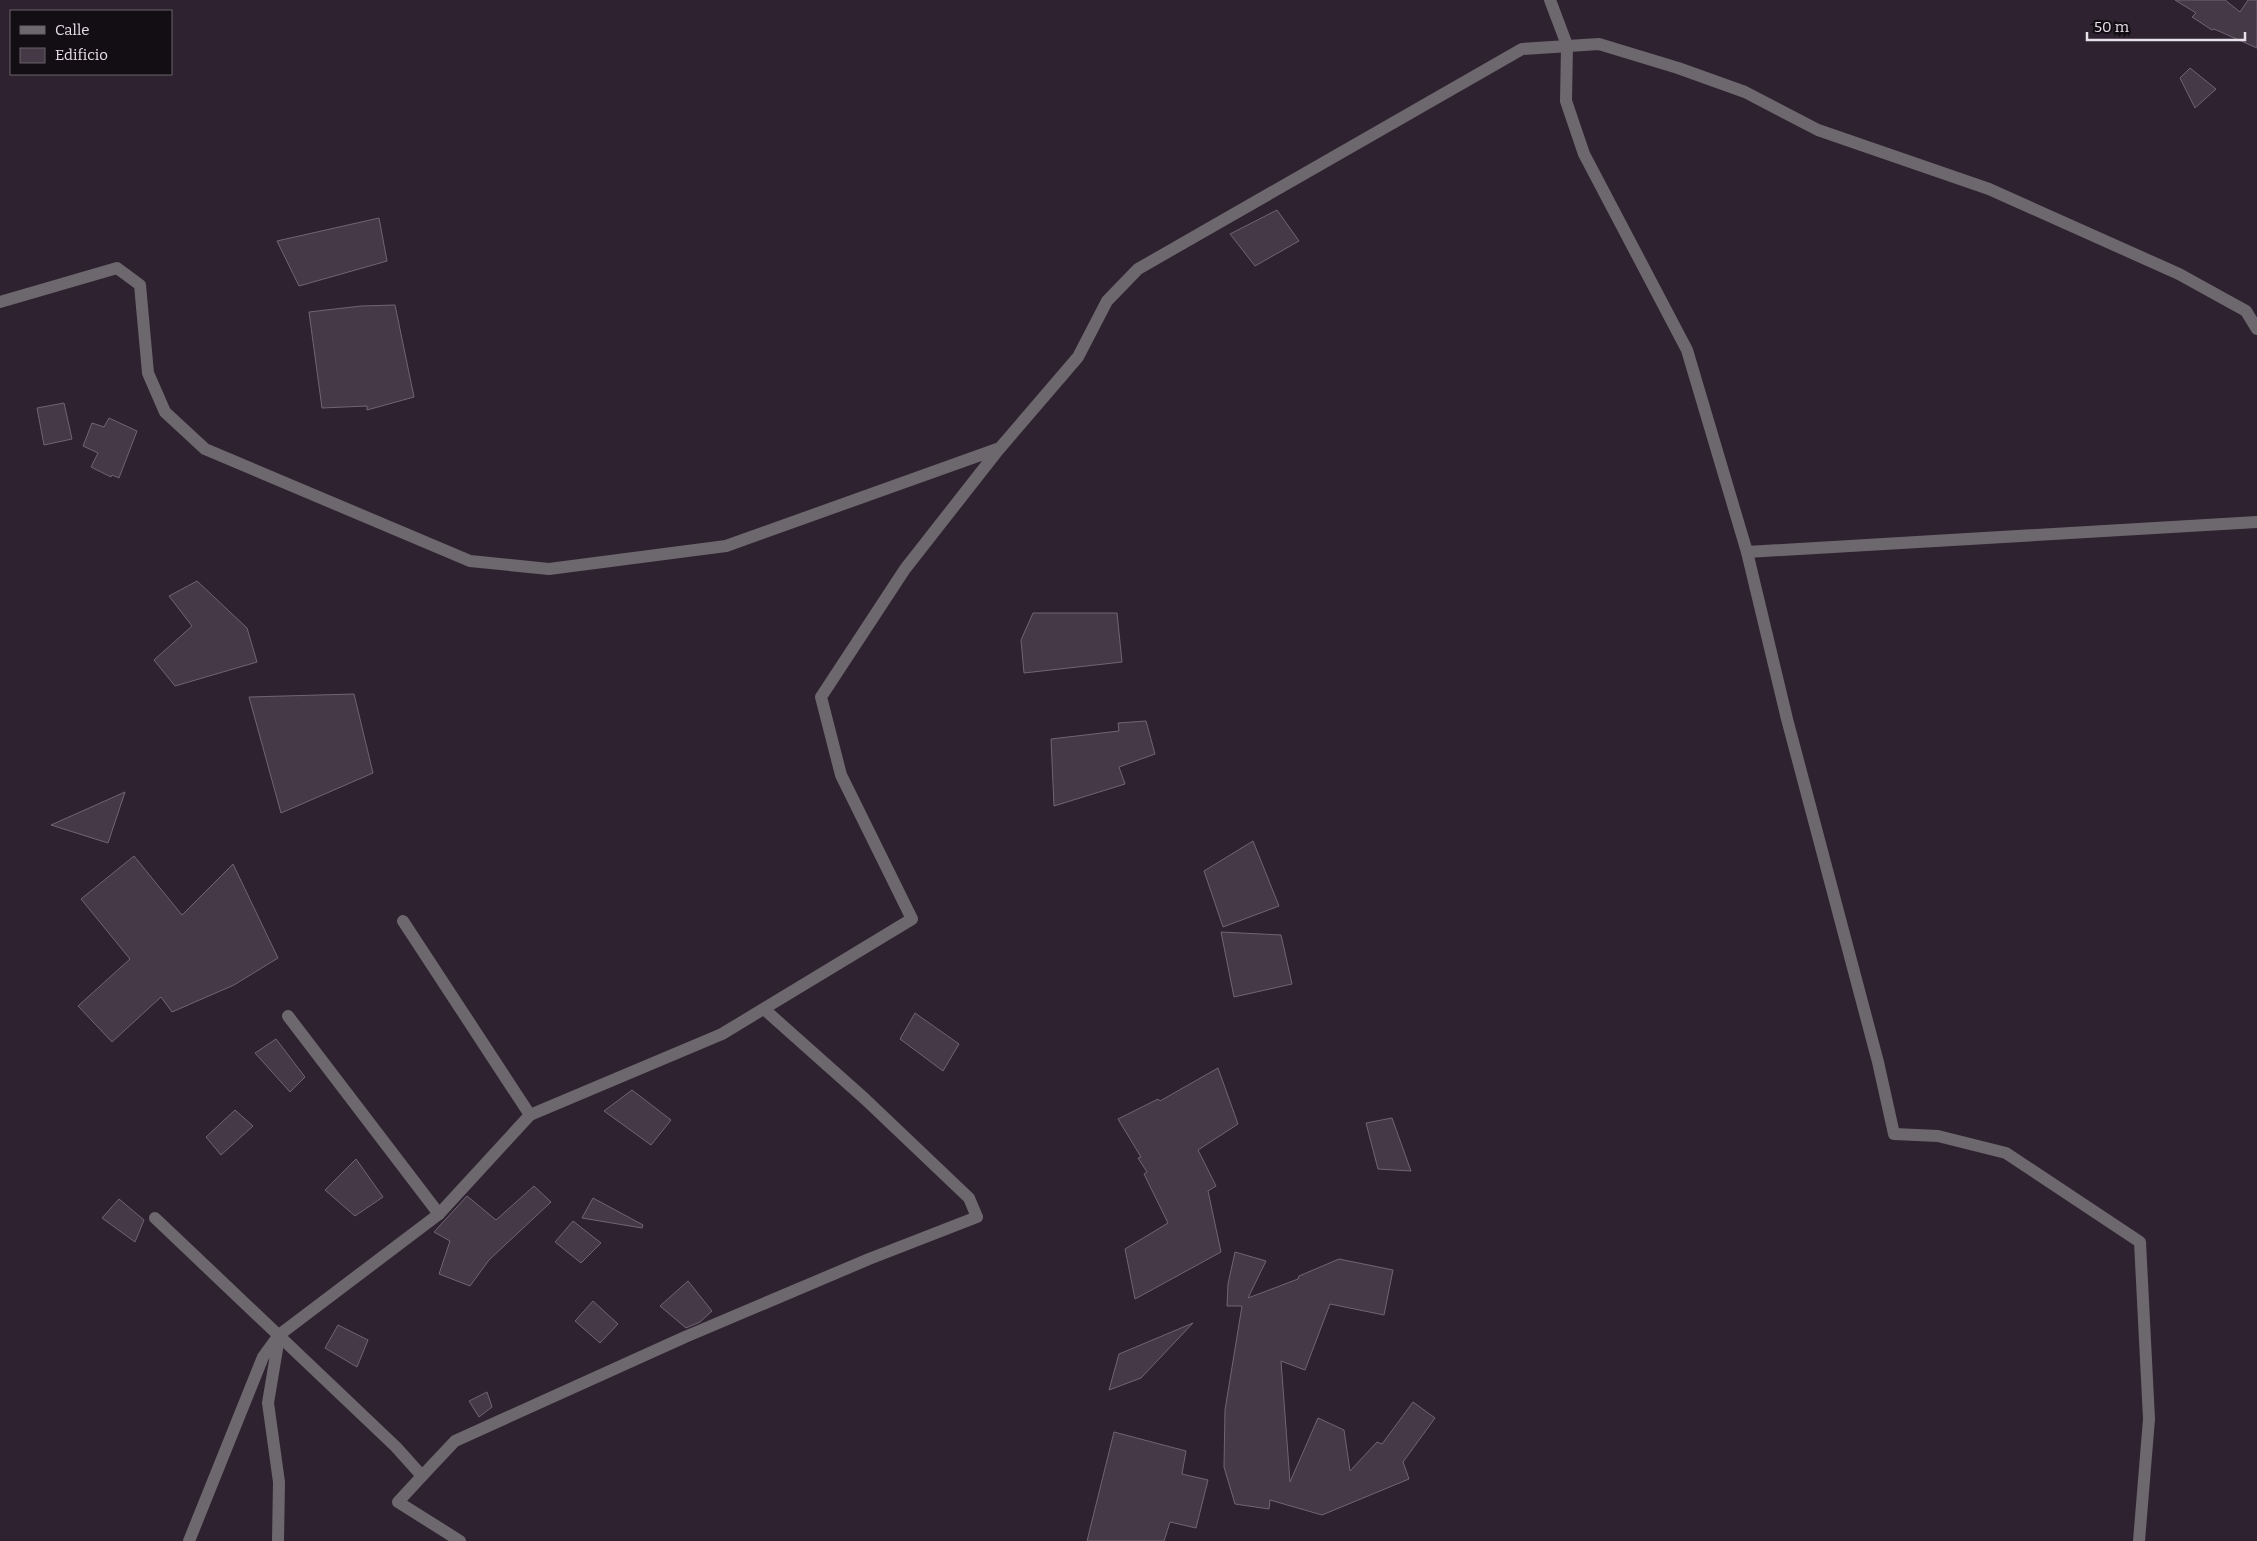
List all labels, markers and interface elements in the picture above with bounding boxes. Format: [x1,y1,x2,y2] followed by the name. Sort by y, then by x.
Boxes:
[10,10,172,75] legend
[2087,10,2244,42] scale bar
[2094,18,2130,36] text: 50 m
[55,21,89,39] text: Calle
[55,46,108,64] text: Edificio

